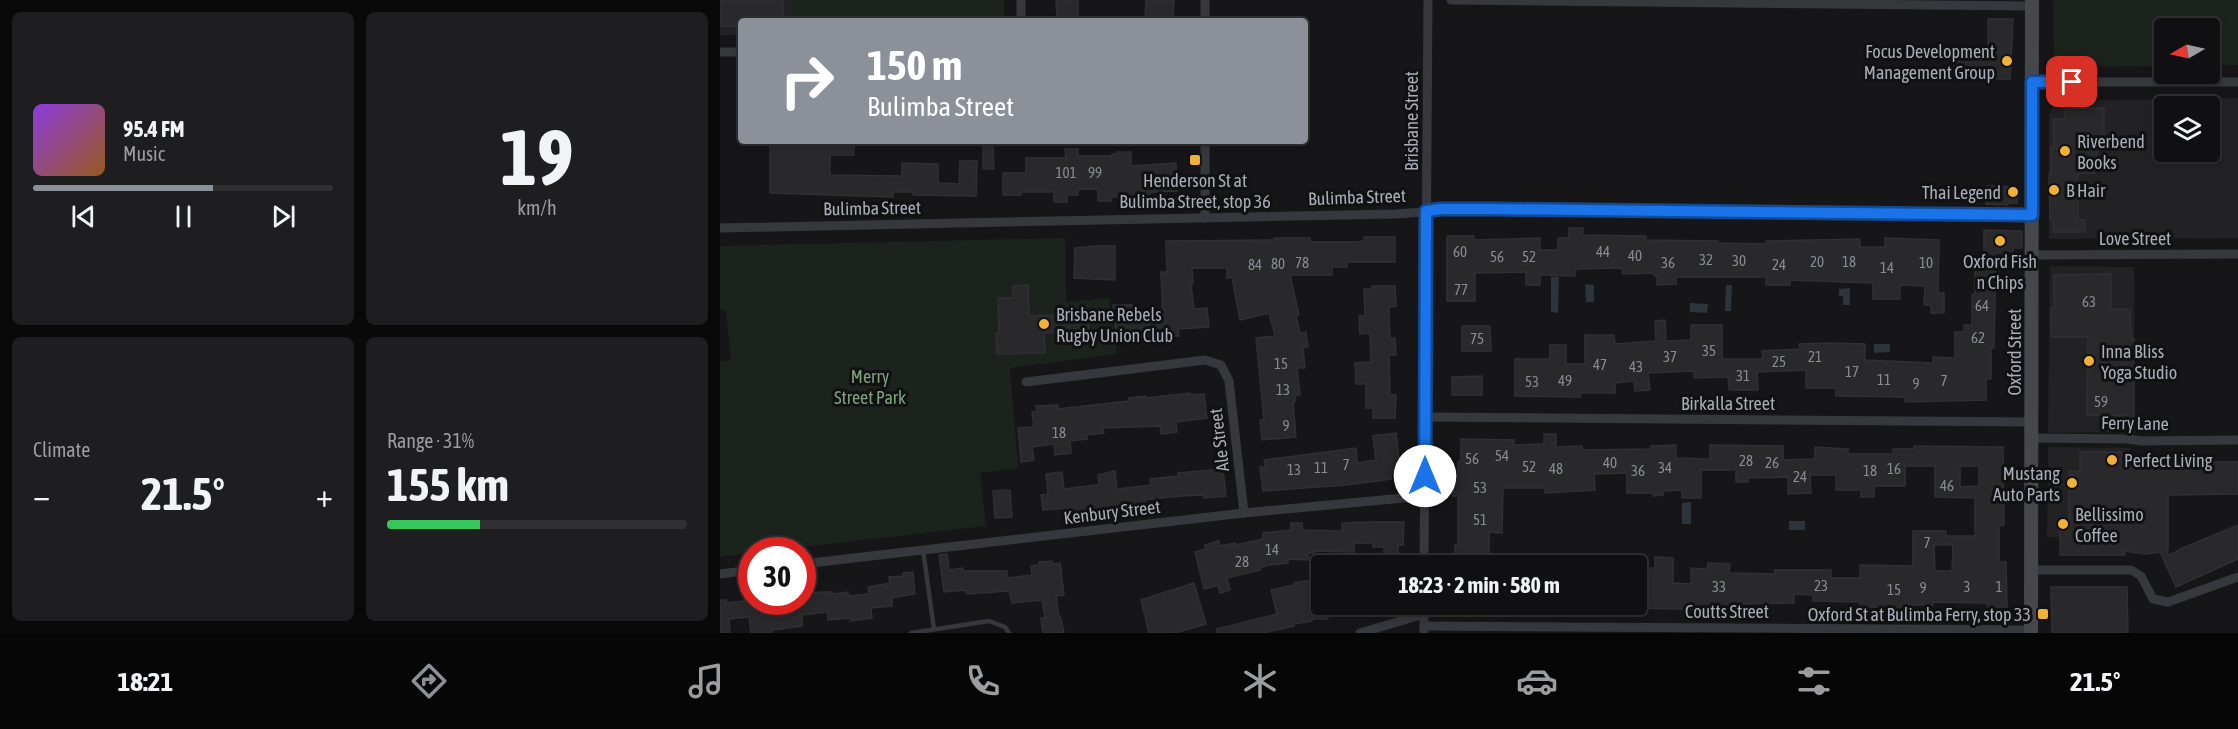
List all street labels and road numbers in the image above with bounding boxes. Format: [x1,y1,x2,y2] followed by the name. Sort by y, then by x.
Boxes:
[1401,71,1422,171] street label: Brisbane Street
[1308,185,1406,209] street label: Bulimba Street
[823,197,921,219] street label: Bulimba Street
[2099,228,2171,249] street label: Love Street
[2004,308,2025,396] street label: Oxford Street
[1681,393,1775,414] street label: Birkalla Street
[1205,407,1233,473] street label: Ale Street
[2101,412,2169,434] street label: Ferry Lane
[1062,496,1162,528] street label: Kenbury Street
[1685,601,1769,622] street label: Coutts Street

